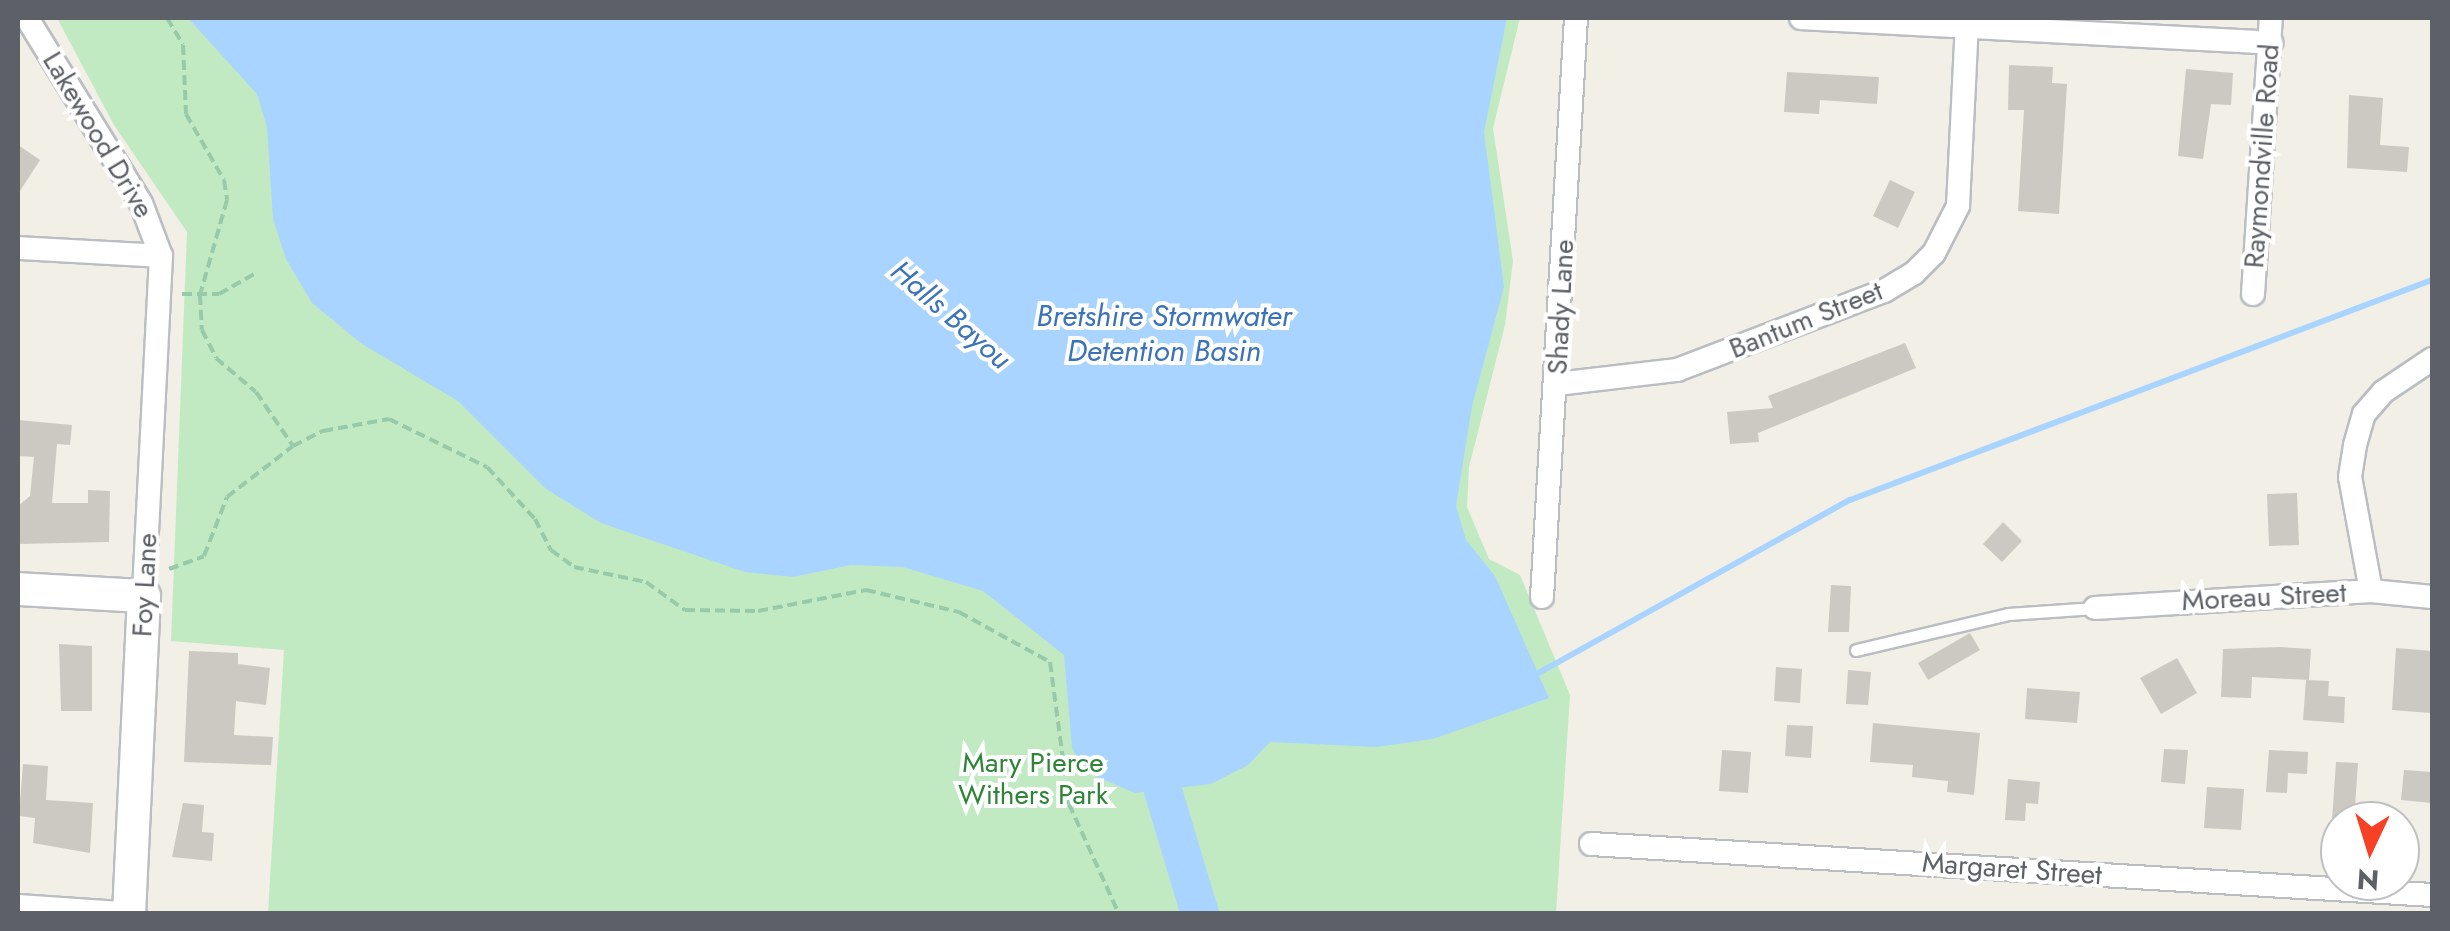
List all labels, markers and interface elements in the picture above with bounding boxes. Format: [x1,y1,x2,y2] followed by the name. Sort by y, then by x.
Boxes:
[2237,43,2287,269] street label: Raymondville Road
[35,46,161,224] street label: Lakewood Drive
[1541,239,1581,375] street label: Shady Lane
[883,253,1019,377] water label: Halls Bayou
[1724,274,1888,366] street label: Bantum Street
[1036,298,1292,368] water label: Bretshire Stormwater Detention Basin
[126,532,164,638] street label: Foy Lane
[2181,576,2347,618] street label: Moreau Street
[958,746,1108,812] park label: Mary Pierce Withers Park
[2320,801,2420,901] north arrow
[1921,846,2103,892] street label: Margaret Street
[2355,858,2381,901] text: N

